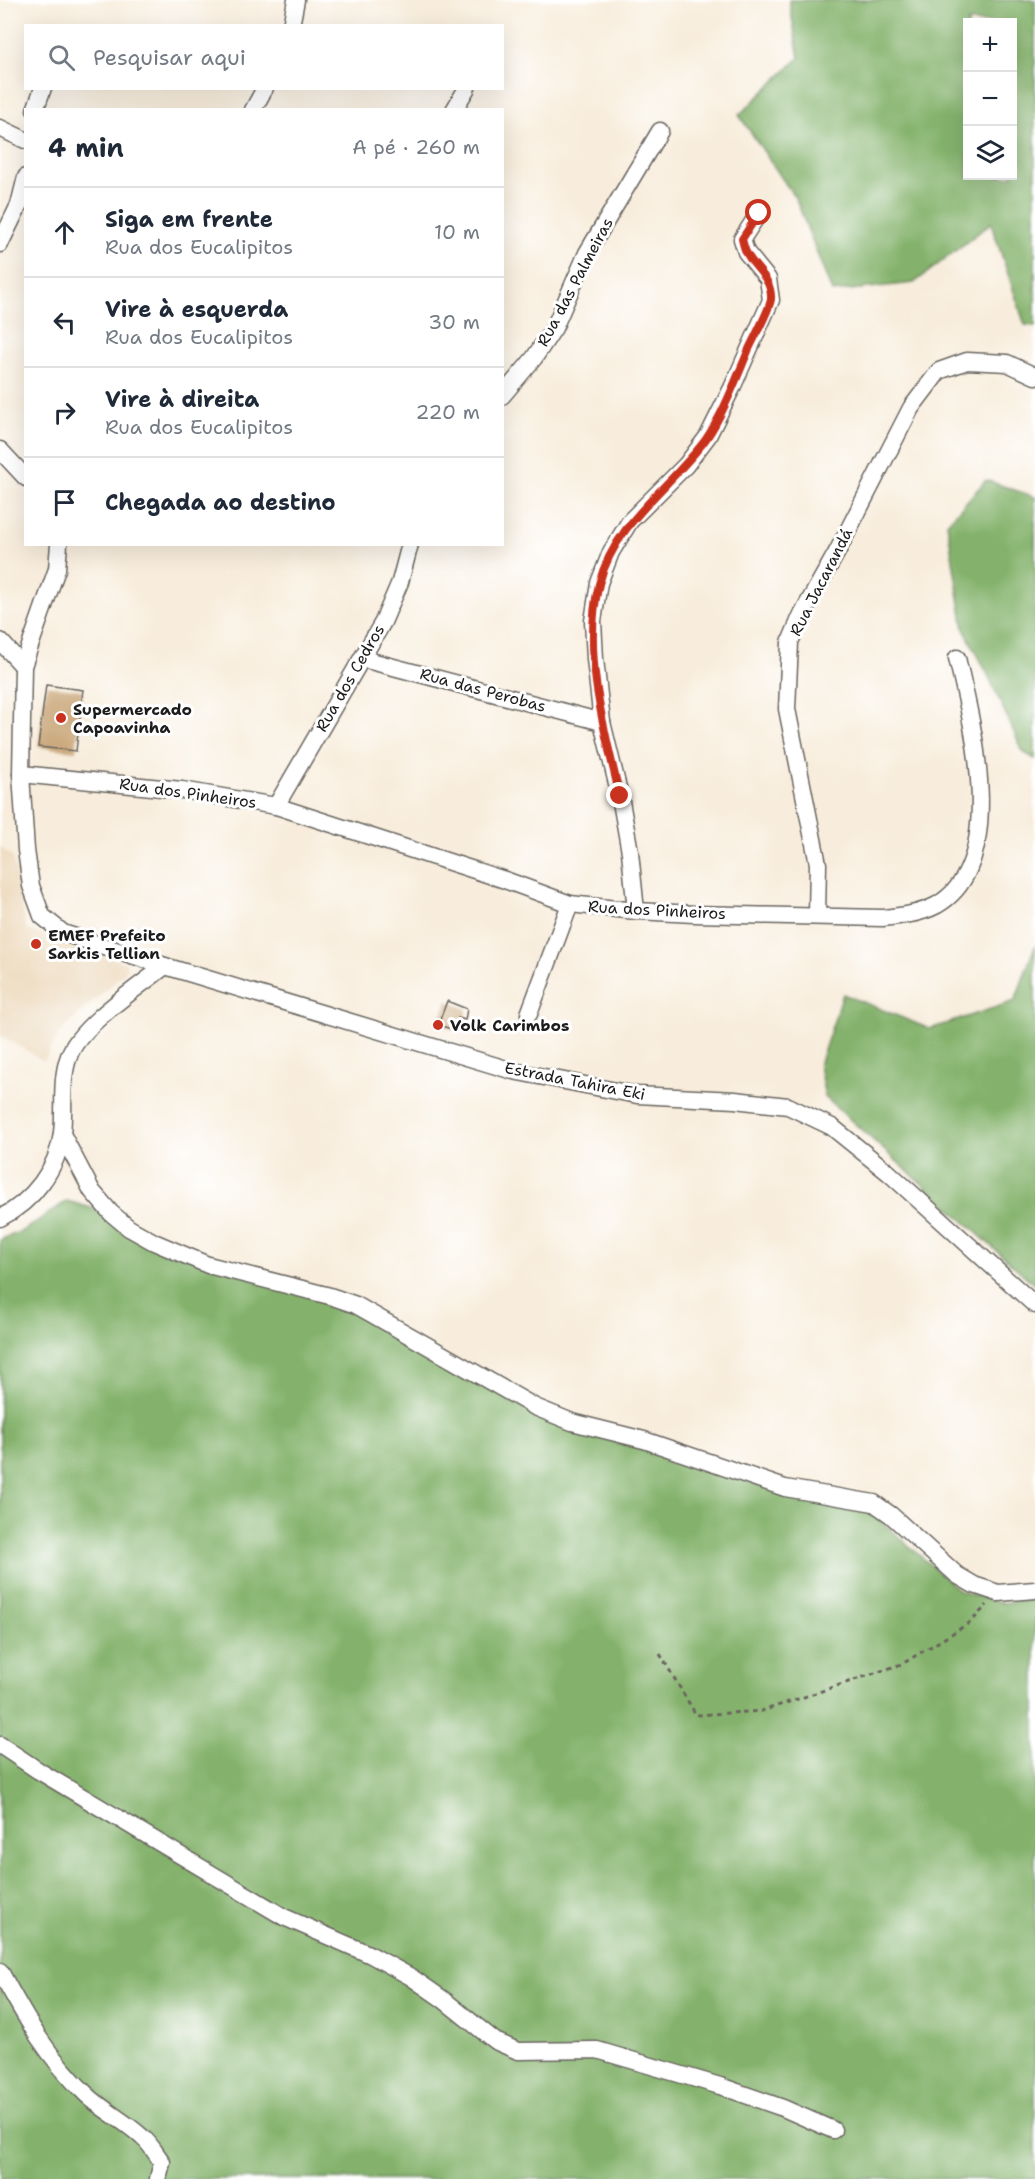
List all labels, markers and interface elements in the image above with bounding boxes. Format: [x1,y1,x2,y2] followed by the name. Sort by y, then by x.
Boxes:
[963,18,1017,180] map controls
[963,18,1017,72] button: +
[24,24,504,90] search box
[45,41,78,74] icon: search
[93,43,246,72] text: Pesquisar aqui
[963,72,1017,126] button: −
[963,126,1017,180] button: layers
[48,130,124,165] text: 4 min
[352,134,480,160] text: A pé · 260 m
[745,199,771,225] route start
[105,205,273,234] text: Siga em frente
[532,214,618,350] street label: Rua das Palmeiras
[48,216,81,249] icon: ahead
[434,219,480,245] text: 10 m
[105,234,293,260] text: Rua dos Eucalipitos
[105,295,288,324] text: Vire à esquerda
[48,306,81,339] icon: left
[428,309,480,335] text: 30 m
[105,324,293,350] text: Rua dos Eucalipitos
[105,385,259,414] text: Vire à direita
[48,396,81,429] icon: right
[416,399,480,425] text: 220 m
[105,414,293,440] text: Rua dos Eucalipitos
[48,486,81,519] icon: arrive
[105,488,336,517] text: Chegada ao destino
[785,524,857,639] street label: Rua Jacarandá
[311,621,389,735] street label: Rua dos Cedros
[418,663,548,717] street label: Rua das Perobas
[73,699,192,738] place label: Supermercado Capoavinha
[54,711,68,725] marker: Supermercado Capoavinha
[118,773,258,813] street label: Rua dos Pinheiros
[606,782,632,808] route end
[587,896,727,924] street label: Rua dos Pinheiros
[48,925,166,964] place label: EMEF Prefeito Sarkis Tellian
[29,937,43,951] marker: EMEF Prefeito Sarkis Tellian
[450,1015,569,1036] place label: Volk Carimbos
[431,1018,445,1032] marker: Volk Carimbos
[503,1057,647,1105] street label: Estrada Tahira Eki

